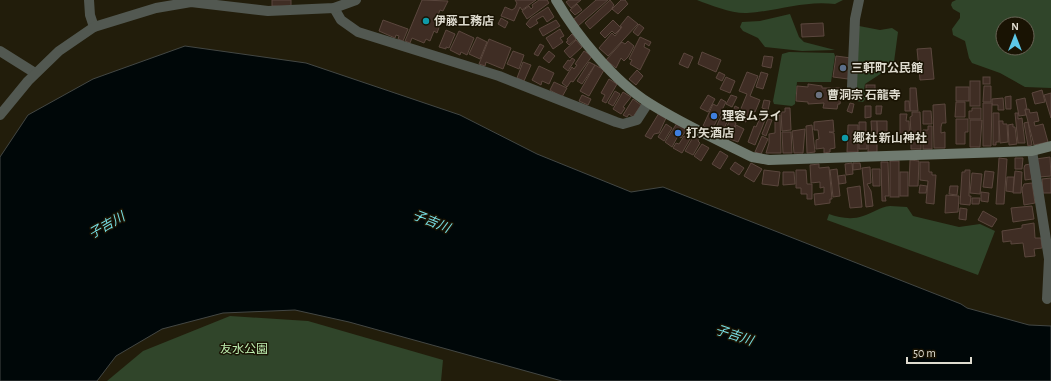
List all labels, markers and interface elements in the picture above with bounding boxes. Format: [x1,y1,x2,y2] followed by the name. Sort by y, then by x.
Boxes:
[434,14,494,27] place label: 伊藤工務店
[421,16,431,26] marker: 伊藤工務店
[995,16,1035,56] north arrow
[1011,21,1019,32] text: N
[851,62,923,74] place label: 三軒町公民館
[838,63,848,73] marker: 三軒町公民館
[827,88,901,101] place label: 曹洞宗 石龍寺
[814,90,824,100] marker: 曹洞宗 石龍寺
[722,110,781,122] place label: 理容ムライ
[709,111,719,121] marker: 理容ムライ
[686,126,734,139] place label: 打矢酒店
[673,128,683,138] marker: 打矢酒店
[853,131,927,144] place label: 郷社 新山神社
[840,133,850,143] marker: 郷社 新山神社
[410,208,454,236] water label: 子吉川
[86,209,129,241] water label: 子吉川
[713,323,757,349] water label: 子吉川
[907,339,971,365] scale bar
[220,343,268,355] park label: 友水公園
[913,347,936,359] text: 50 m

